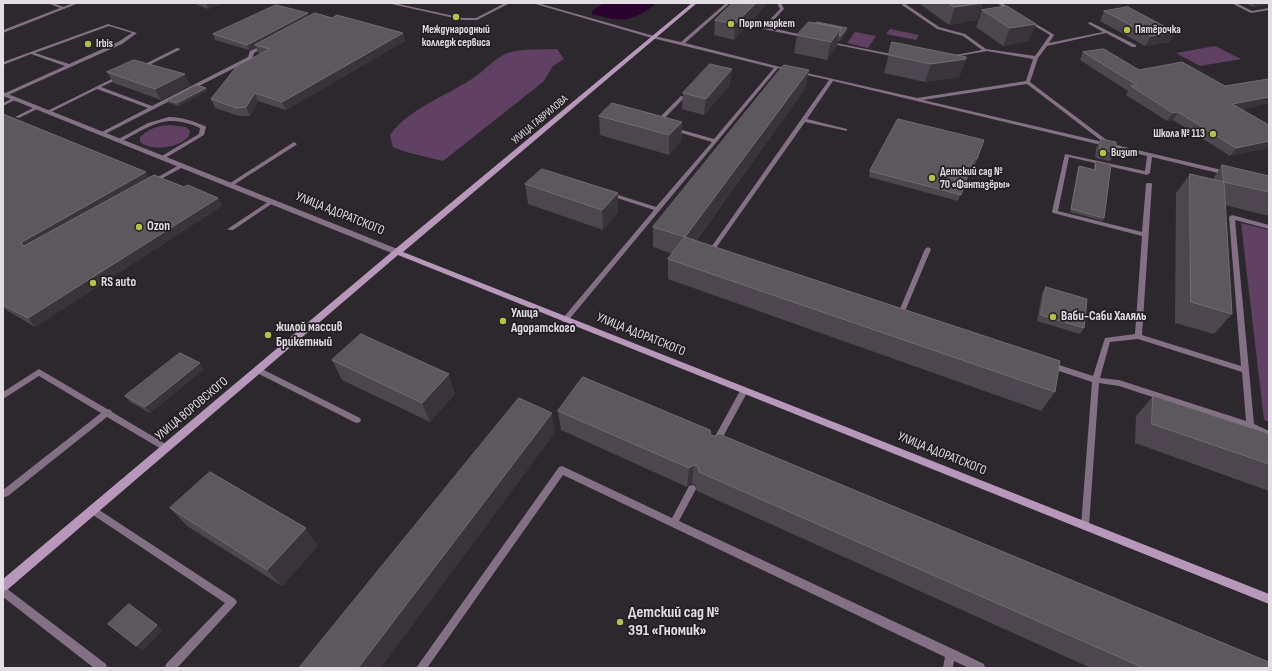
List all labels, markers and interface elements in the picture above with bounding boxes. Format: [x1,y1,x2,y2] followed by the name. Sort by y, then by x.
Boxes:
[451,12,461,22] marker: Международный колледж сервиса
[739,17,795,31] place label: Порт маркет
[726,19,736,29] marker: Порт маркет
[422,23,490,49] place label: Международный колледж сервиса
[1135,23,1181,37] place label: Пятёрочка
[1122,25,1132,35] marker: Пятёрочка
[96,37,113,51] place label: Irbis
[83,39,93,49] marker: Irbis
[509,93,571,147] street label: УЛИЦА ГАВРИЛОВА
[1153,127,1205,141] place label: Школа № 113
[1208,129,1218,139] marker: Школа № 113
[1111,146,1137,160] place label: Визит
[1098,148,1108,158] marker: Визит
[940,165,1010,191] place label: Детский сад № 70 «Фантазёры»
[927,173,937,183] marker: Детский сад № 70 «Фантазёры»
[293,189,387,239] street label: УЛИЦА АДОРАТСКОГО
[147,219,170,235] place label: Ozon
[134,222,144,232] marker: Ozon
[101,275,136,291] place label: RS auto
[88,278,98,288] marker: RS auto
[511,306,575,337] place label: Улица Адоратского
[1061,309,1147,325] place label: Ваби-Саби Халяль
[594,310,688,360] street label: УЛИЦА АДОРАТСКОГО
[1048,312,1058,322] marker: Ваби-Саби Халяль
[498,316,508,326] marker: Улица Адоратского
[276,320,342,351] place label: жилой массив Брикетный
[263,330,273,340] marker: жилой массив Брикетный
[152,374,232,444] street label: УЛИЦА ВОРОВСКОГО
[895,429,989,479] street label: УЛИЦА АДОРАТСКОГО
[628,603,719,641] place label: Детский сад № 391 «Гномик»
[615,617,625,627] marker: Детский сад № 391 «Гномик»

